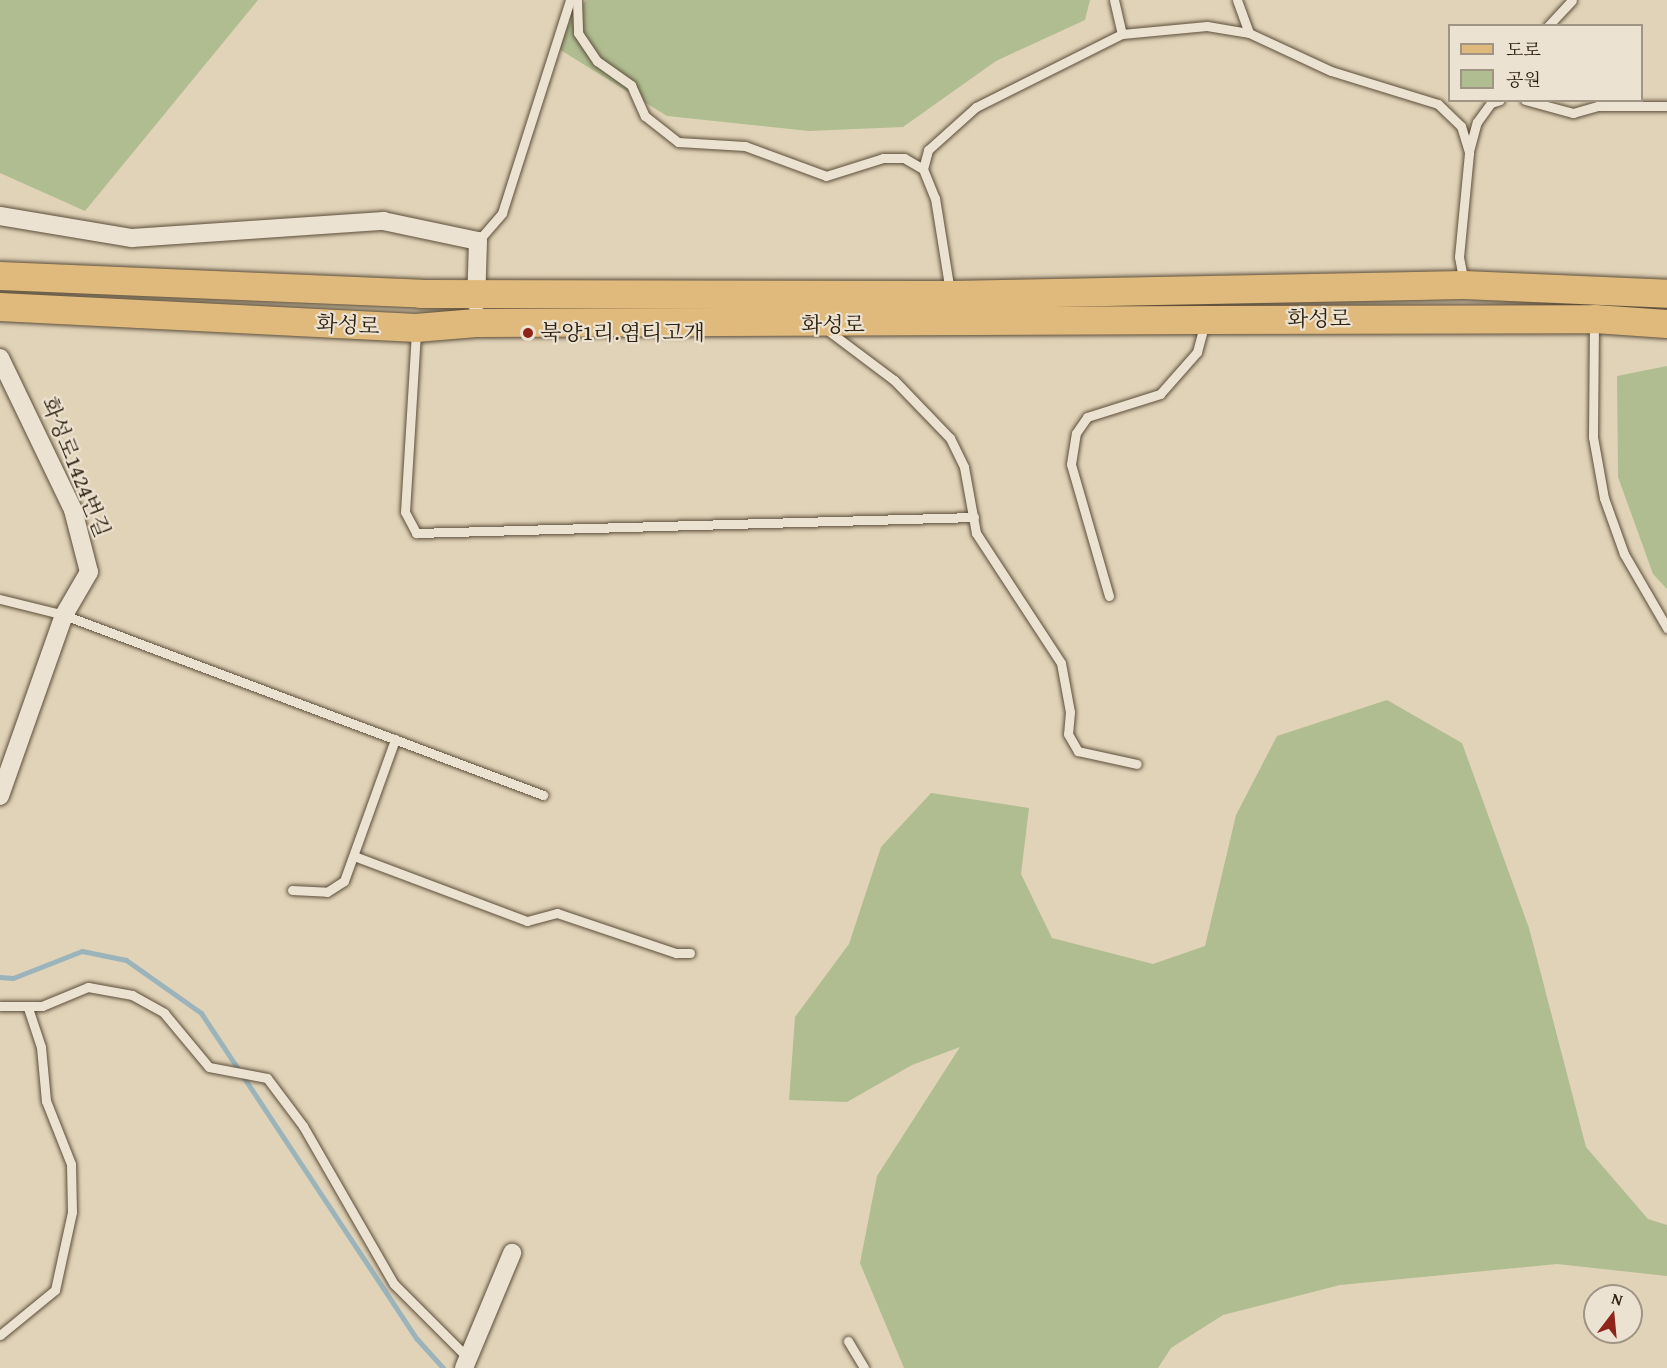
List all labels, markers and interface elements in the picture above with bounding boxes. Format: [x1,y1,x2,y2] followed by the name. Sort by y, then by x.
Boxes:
[1448,24,1643,102] legend
[1506,36,1541,63] text: 도로
[1506,66,1541,93] text: 공원
[1287,306,1351,332] street label: 화성로
[315,310,381,340] street label: 화성로
[801,312,865,338] street label: 화성로
[540,320,705,346] place label: 북양1리.염티고개
[521,326,535,340] marker: 북양1리.염티고개
[36,393,116,541] street label: 화성로1424번길
[1583,1284,1643,1344] north arrow
[1609,1286,1626,1312] text: N

